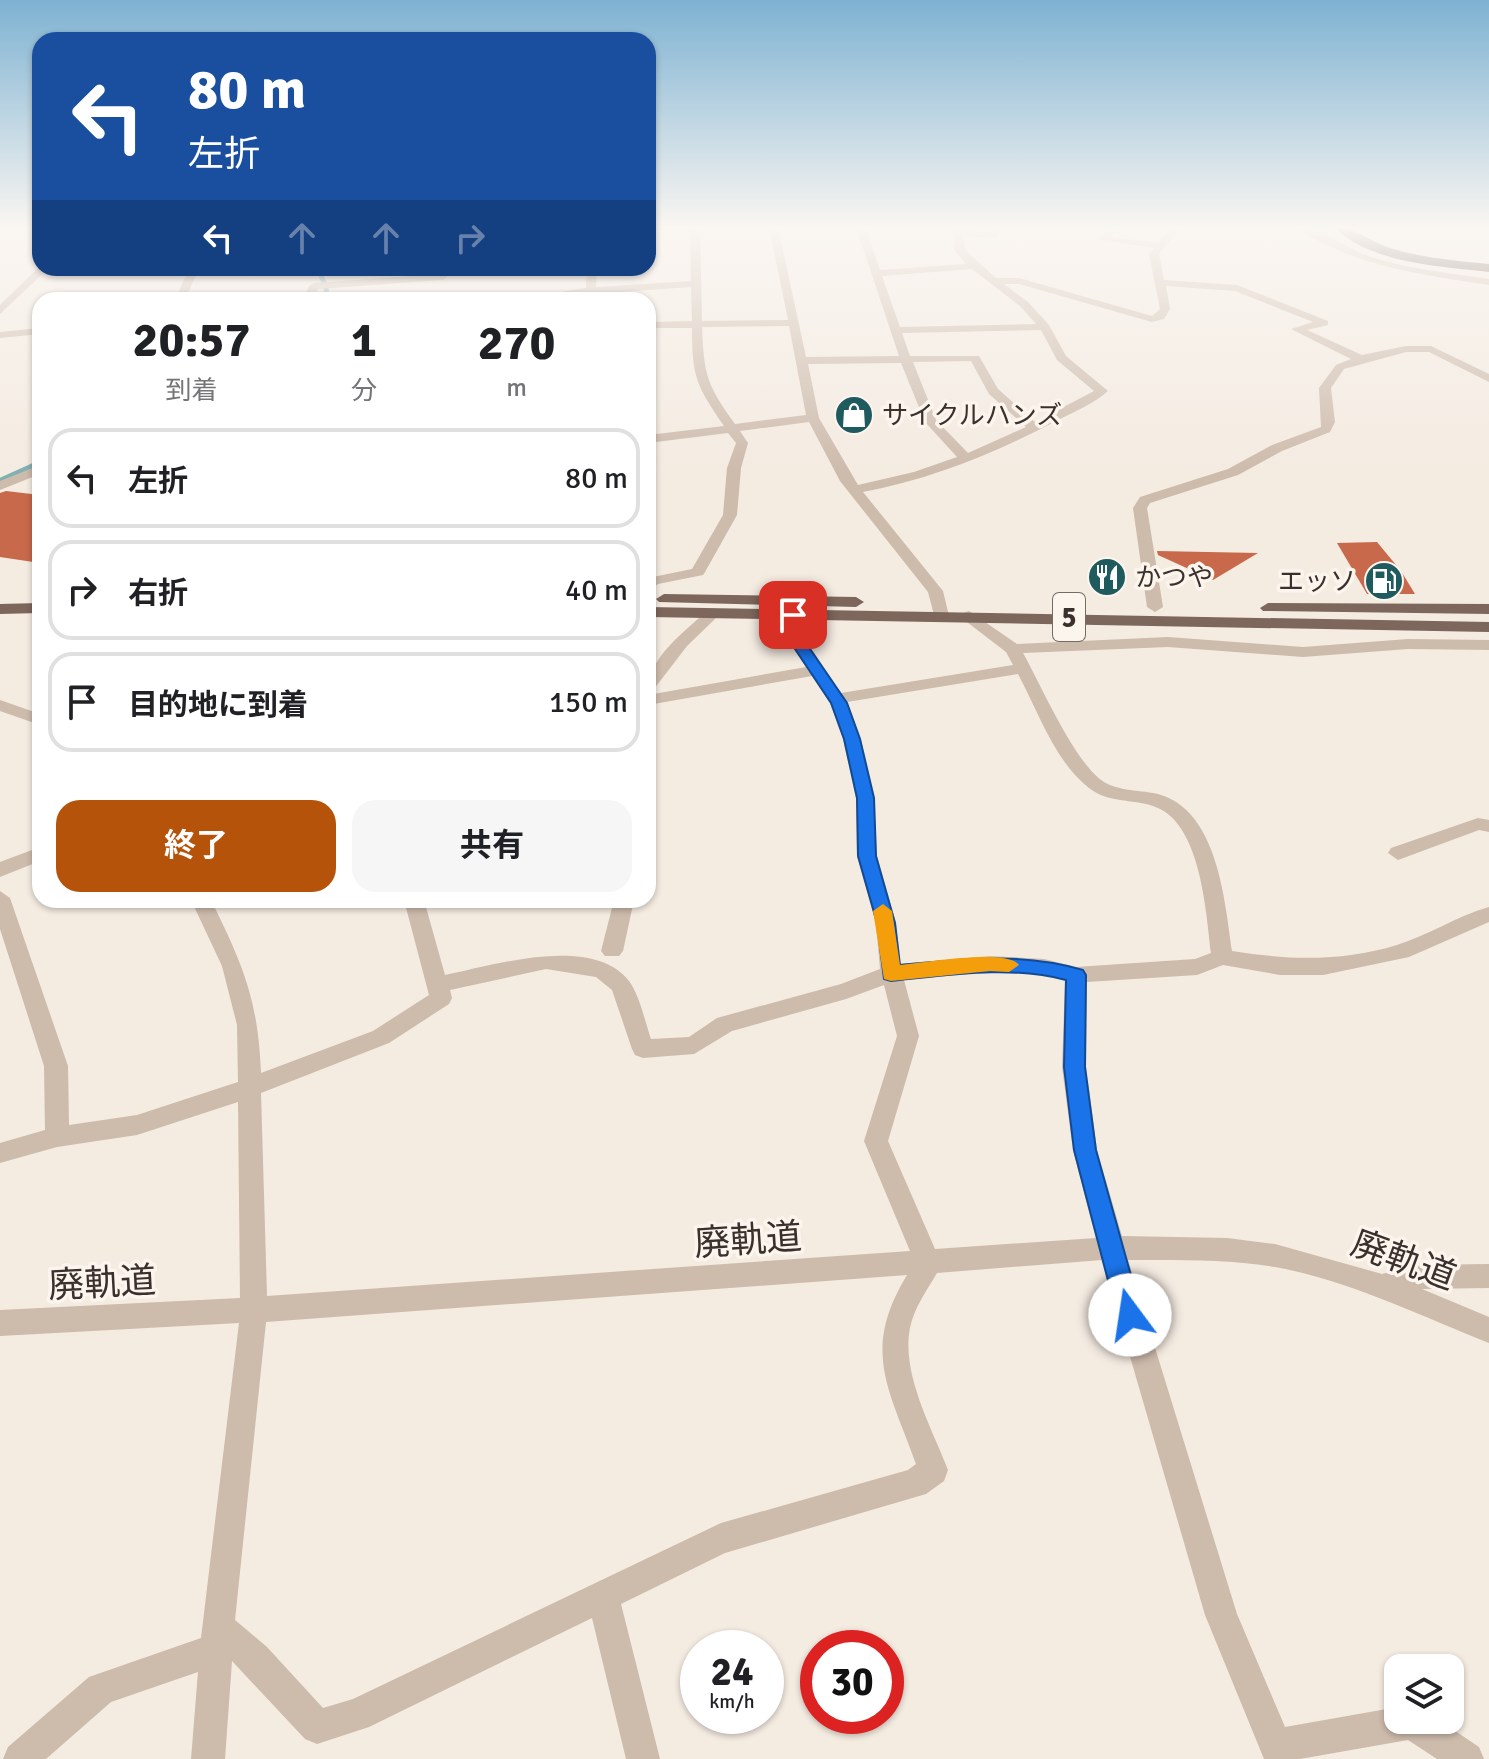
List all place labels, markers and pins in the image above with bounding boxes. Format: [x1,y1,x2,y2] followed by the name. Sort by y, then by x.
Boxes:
[833,394,875,436] shop icon: サイクルハンズ
[882,400,1062,432] place label: サイクルハンズ
[1086,556,1128,598] restaurant icon: かつや
[1363,560,1405,602] fuel station icon: エッソ
[1135,562,1213,594] place label: かつや
[1278,566,1356,598] place label: エッソ
[759,581,827,649] pin

